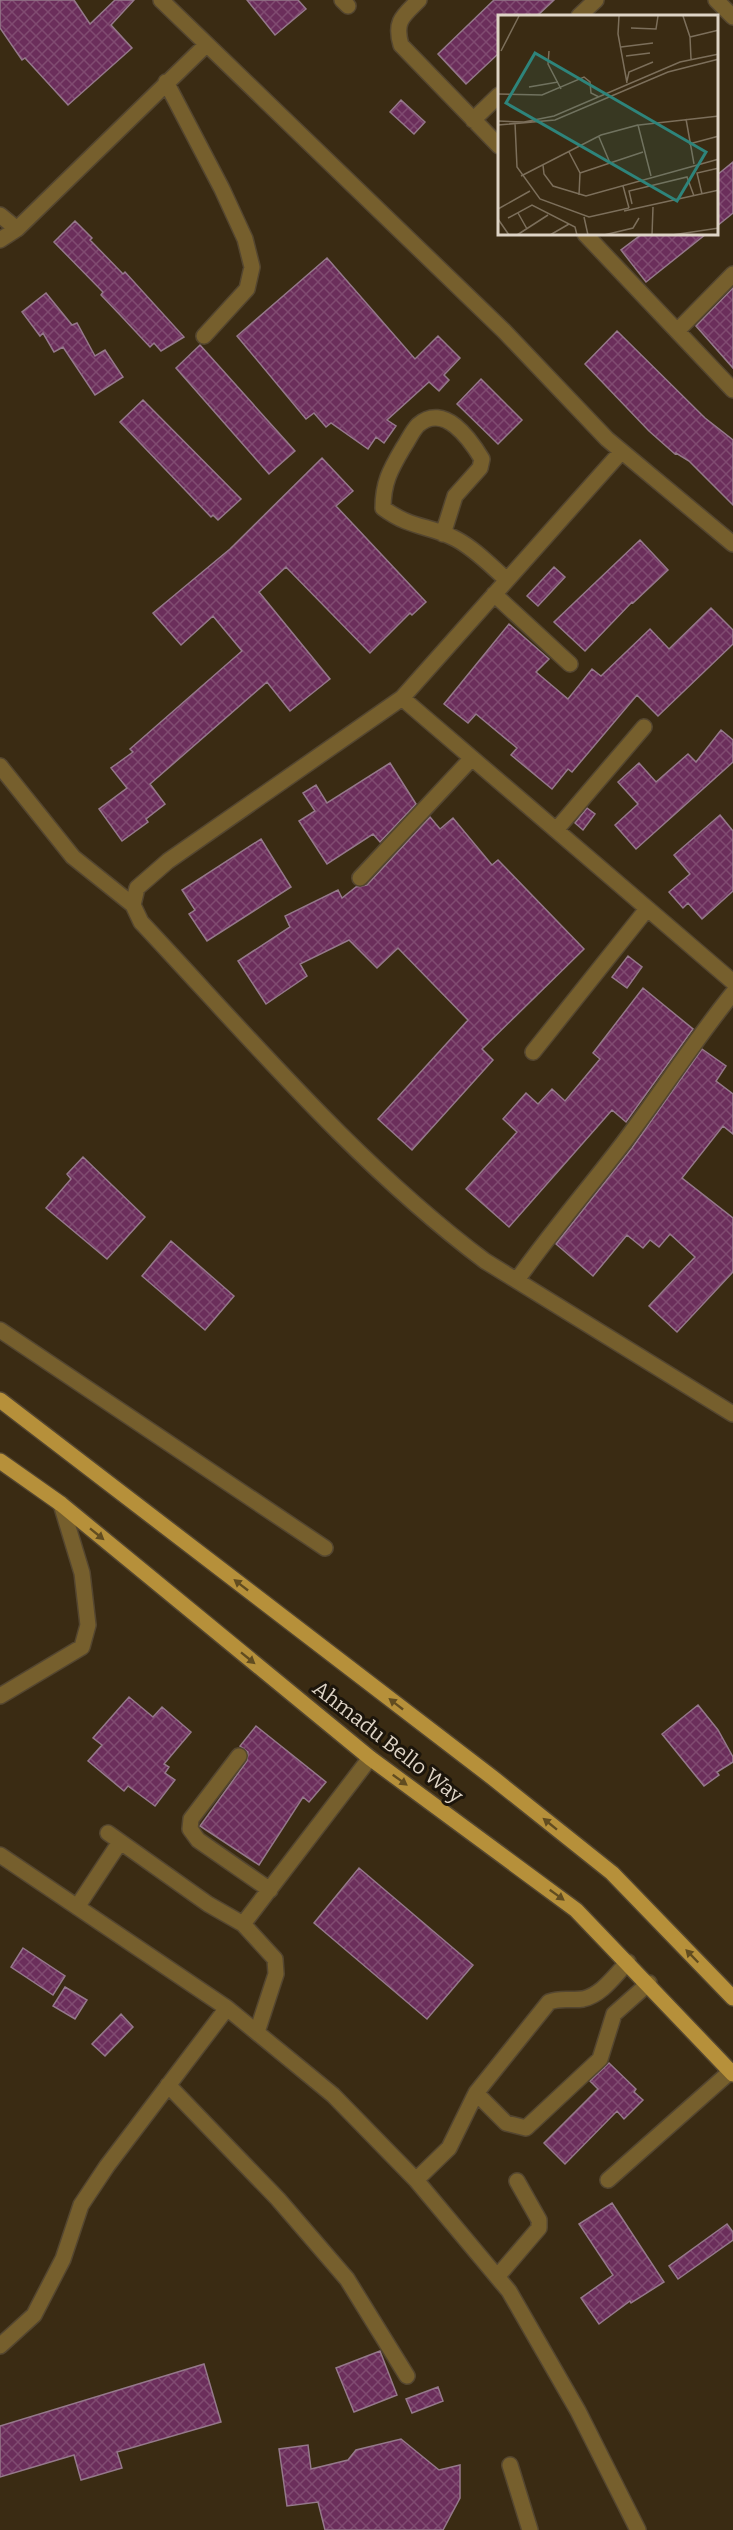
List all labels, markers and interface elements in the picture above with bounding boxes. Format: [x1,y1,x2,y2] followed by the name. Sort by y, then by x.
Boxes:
[498,15,718,236] inset map
[89,1527,104,1540] one-way arrow
[234,1580,249,1592] one-way arrow
[240,1651,255,1663] one-way arrow
[308,1675,469,1809] street label: Ahmadu Bello Way
[388,1698,404,1710] one-way arrow
[391,1774,407,1786] one-way arrow
[542,1817,558,1830] one-way arrow
[549,1889,564,1901] one-way arrow
[686,1950,700,1964] one-way arrow

